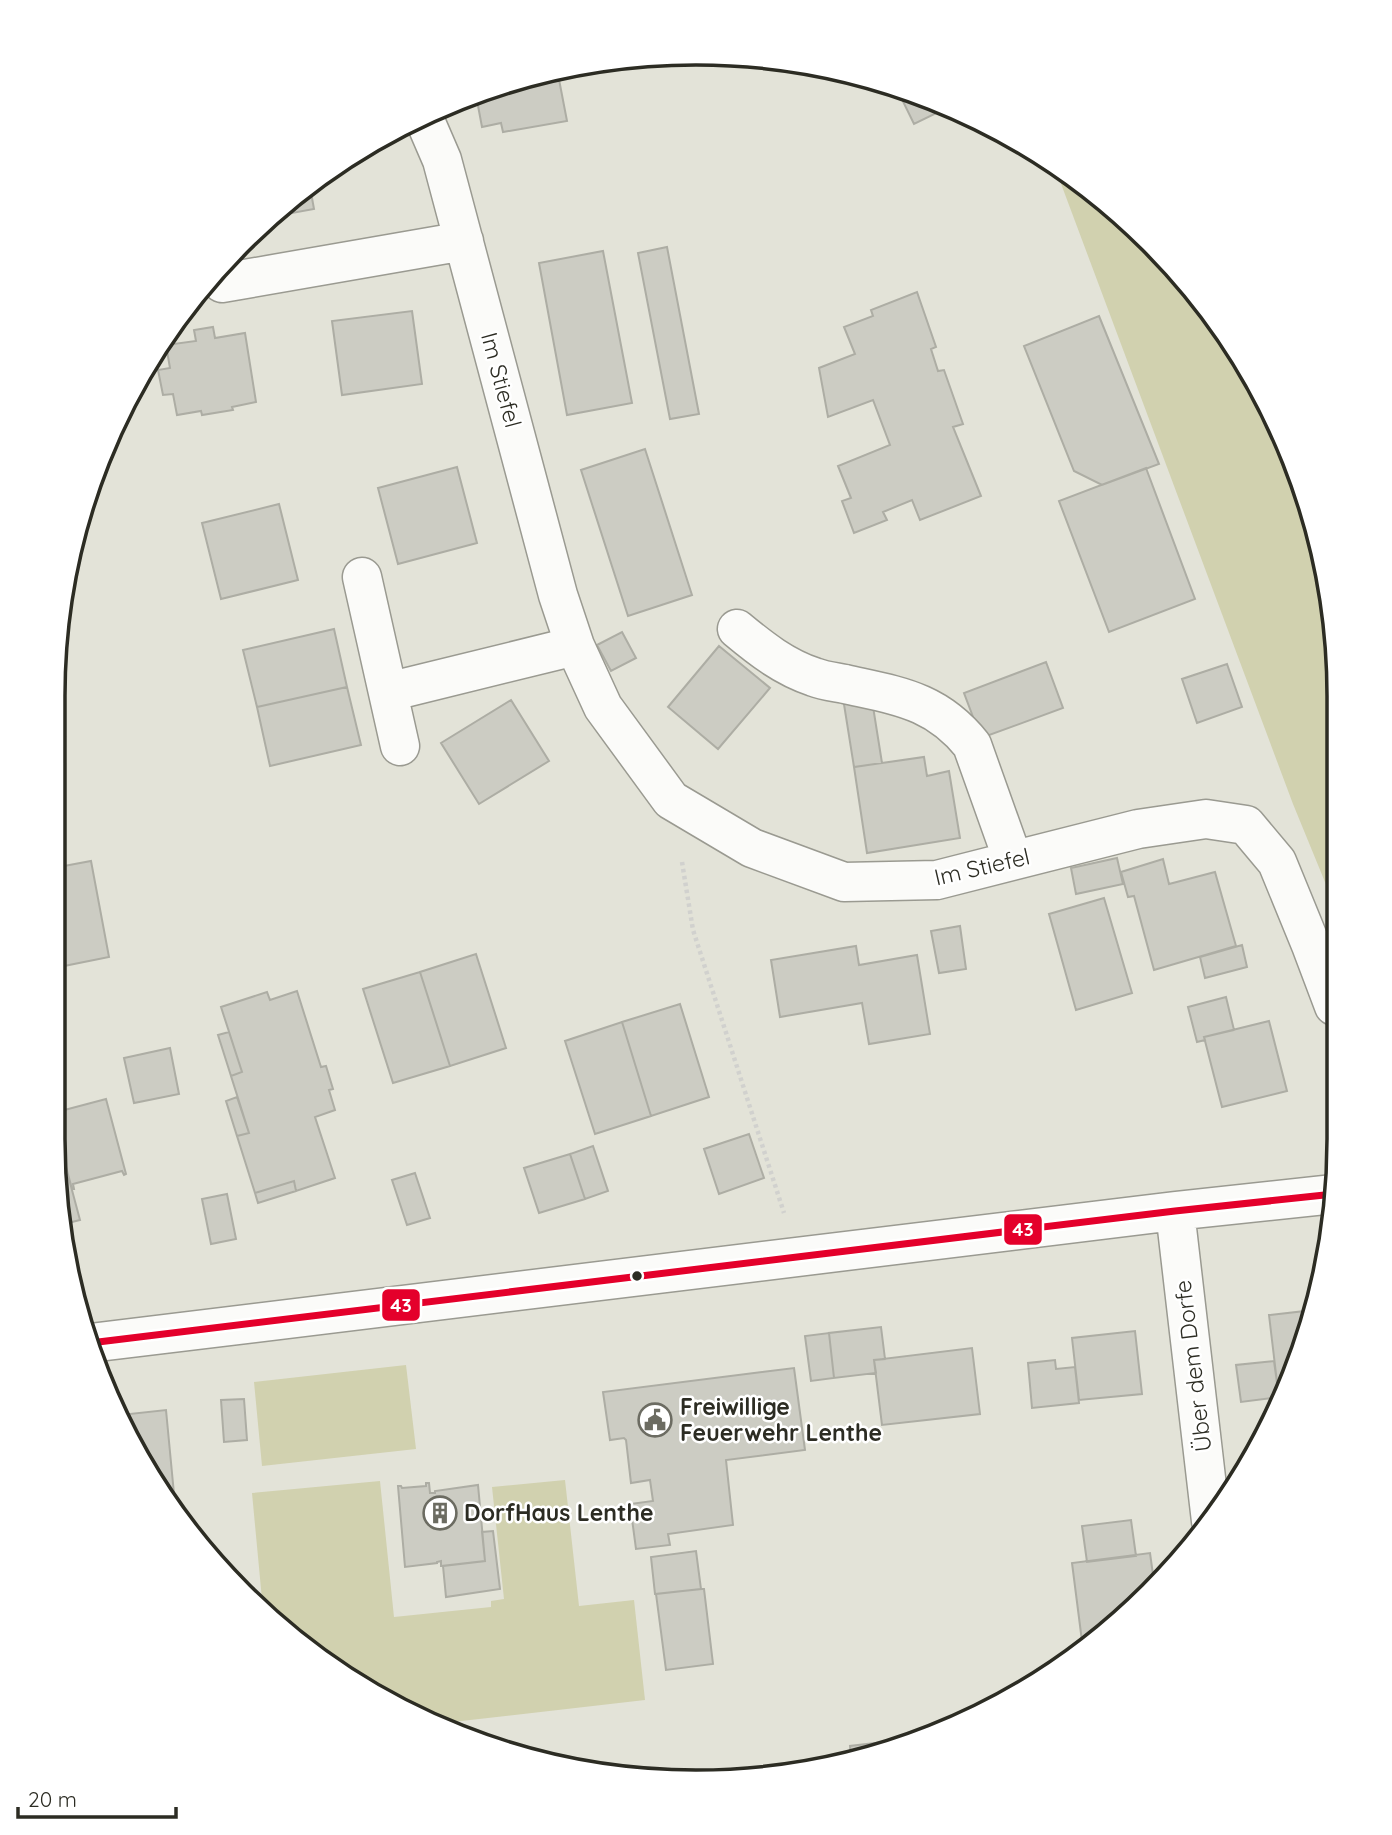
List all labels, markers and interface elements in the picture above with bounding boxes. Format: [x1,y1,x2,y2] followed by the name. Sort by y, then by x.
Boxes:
[475,329,528,431] street label: Im Stiefel
[931,841,1033,892] street label: Im Stiefel
[1003,1213,1043,1246] line badge: 43
[1012,1217,1034,1241] text: 43
[630,1269,644,1283] unlabelled marker
[1168,1279,1217,1453] street label: Über dem Dorfe
[381,1288,421,1322] line badge: 43
[390,1293,412,1317] text: 43
[680,1392,882,1447] place label: Freiwillige Feuerwehr Lenthe
[636,1401,674,1439] public building icon: Freiwillige Feuerwehr Lenthe
[421,1494,459,1532] building icon: DorfHaus Lenthe
[464,1498,653,1527] place label: DorfHaus Lenthe
[18,1776,175,1820] scale bar
[28,1786,77,1812] text: 20 m

